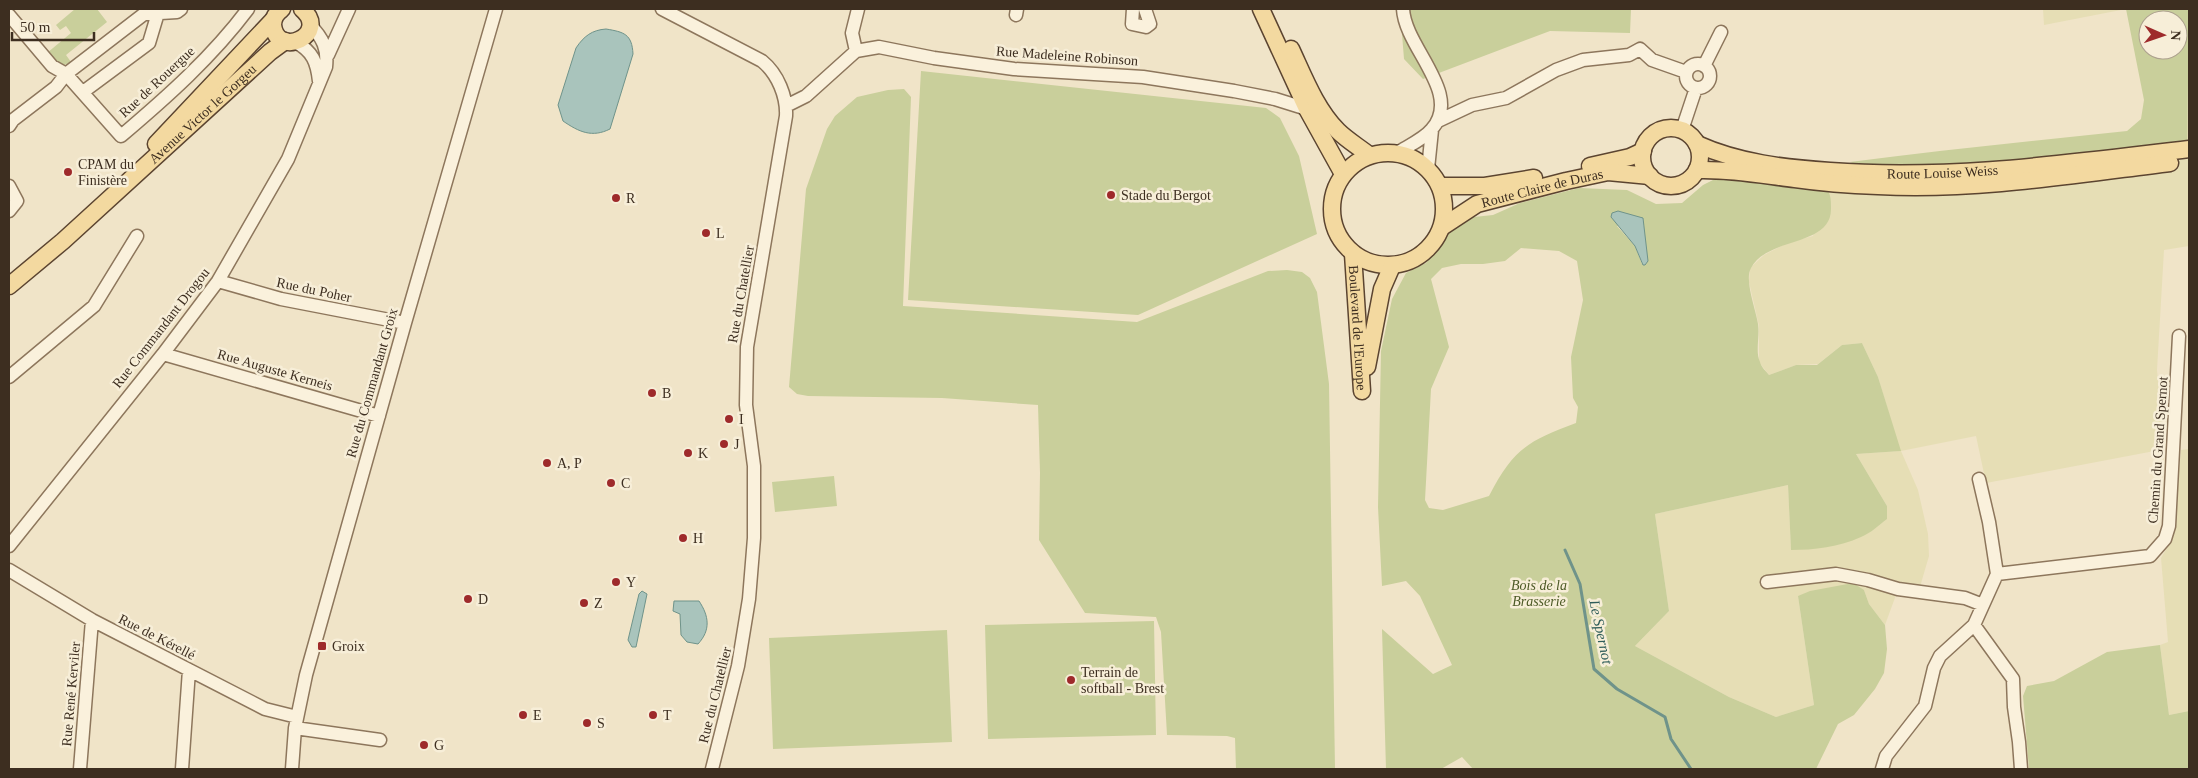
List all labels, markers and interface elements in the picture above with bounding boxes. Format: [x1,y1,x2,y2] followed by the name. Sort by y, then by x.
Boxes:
[12,10,95,42] scale bar
[2138,10,2188,60] north arrow
[20,19,51,35] text: 50 m
[2168,30,2183,41] text: N
[116,43,198,121] street label: Rue de Rouergue
[995,44,1139,68] street label: Rue Madeleine Robinson
[146,61,259,166] street label: Avenue Victor le Gorgeu
[78,157,134,188] place label: CPAM du Finistère
[1887,162,1999,181] street label: Route Louise Weiss
[62,166,74,178] marker: CPAM du Finistère
[1480,166,1604,210] street label: Route Claire de Duras
[1121,188,1211,203] place label: Stade du Bergot
[1105,189,1117,201] marker: Stade du Bergot
[626,191,636,206] place label: R
[610,192,622,204] marker: R
[716,226,725,241] place label: L
[700,227,712,239] marker: L
[725,244,757,344] street label: Rue du Chatellier
[110,265,212,391] street label: Rue Commandant Drogou
[1346,265,1369,391] street label: Boulevard de l'Europe
[275,275,353,305] street label: Rue du Poher
[343,306,401,460] street label: Rue du Commandant Groix
[216,346,334,394] street label: Rue Auguste Kerneis
[2145,376,2171,524] street label: Chemin du Grand Spernot
[662,386,671,401] place label: B
[646,387,658,399] marker: B
[739,412,744,427] place label: I
[723,413,735,425] marker: I
[734,437,740,452] place label: J
[718,438,730,450] marker: J
[698,446,708,461] place label: K
[682,447,694,459] marker: K
[557,456,582,471] place label: A, P
[541,457,553,469] marker: A, P
[621,476,630,491] place label: C
[605,477,617,489] marker: C
[693,531,703,546] place label: H
[677,532,689,544] marker: H
[626,575,636,590] place label: Y
[610,576,622,588] marker: Y
[1511,578,1567,609] park label: Bois de la Brasserie
[478,592,488,607] place label: D
[462,593,474,605] marker: D
[594,596,603,611] place label: Z
[578,597,590,609] marker: Z
[1586,597,1616,666] water label: Le Spernot
[116,611,198,663] street label: Rue de Kérellé
[332,639,365,654] place label: Groix
[316,640,328,652] marker: Groix
[59,641,83,747] street label: Rue René Kerviler
[696,645,734,745] street label: Rue du Chatellier
[1081,665,1164,696] place label: Terrain de softball - Brest
[1065,674,1077,686] marker: Terrain de softball - Brest
[533,708,542,723] place label: E
[663,708,672,723] place label: T
[517,709,529,721] marker: E
[647,709,659,721] marker: T
[597,716,605,731] place label: S
[581,717,593,729] marker: S
[434,738,444,753] place label: G
[418,739,430,751] marker: G

